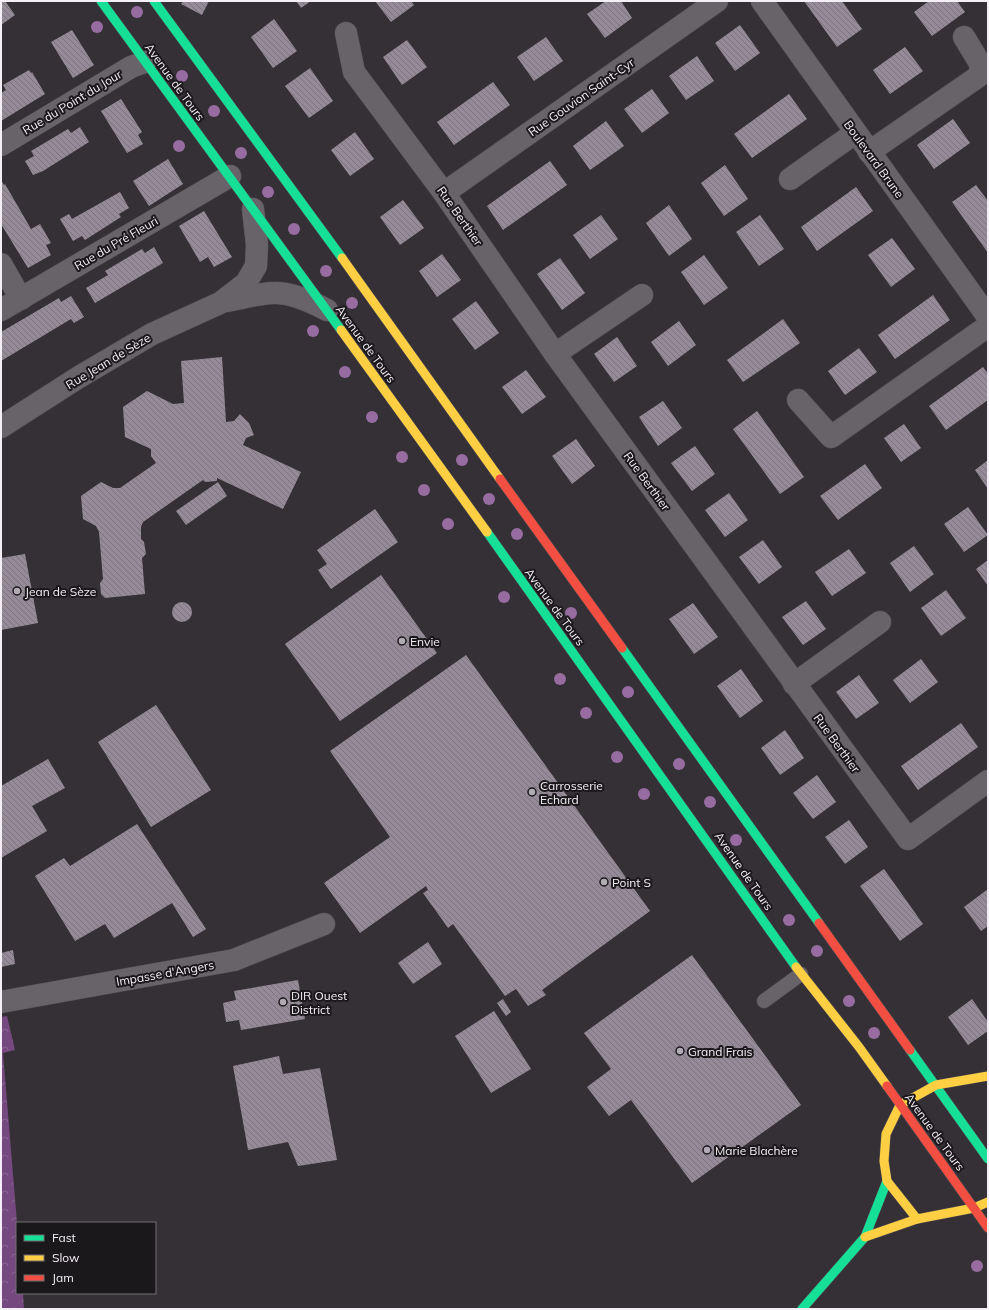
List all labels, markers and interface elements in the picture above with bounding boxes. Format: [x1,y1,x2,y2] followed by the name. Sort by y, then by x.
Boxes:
[142,40,208,124] street label: Avenue de Tours
[525,54,637,139] street label: Rue Gouvion Saint-Cyr
[20,66,125,138] street label: Rue du Point du Jour
[841,117,907,201] street label: Boulevard Brune
[434,183,486,249] street label: Rue Berthier
[72,213,161,273] street label: Rue du Pré Fleuri
[333,302,399,386] street label: Avenue de Tours
[63,330,153,392] street label: Rue Jean de Sèze
[621,449,674,514] street label: Rue Berthier
[522,565,588,649] street label: Avenue de Tours
[25,584,96,599] place label: Jean de Sèze
[12,586,22,596] marker: Jean de Sèze
[410,634,440,649] place label: Envie
[397,636,407,646] marker: Envie
[811,711,864,776] street label: Rue Berthier
[540,778,603,807] place label: Carrosserie Echard
[527,787,537,797] marker: Carrosserie Echard
[711,829,777,913] street label: Avenue de Tours
[612,875,651,890] place label: Point S
[599,877,609,887] marker: Point S
[115,957,215,989] street label: Impasse d'Angers
[291,988,347,1017] place label: DIR Ouest District
[278,997,288,1007] marker: DIR Ouest District
[688,1044,753,1059] place label: Grand Frais
[675,1046,685,1056] marker: Grand Frais
[902,1090,968,1174] street label: Avenue de Tours
[715,1143,798,1158] place label: Marie Blachère
[702,1145,712,1155] marker: Marie Blachère
[16,1222,156,1294] legend
[52,1230,76,1245] text: Fast
[52,1250,80,1265] text: Slow
[52,1270,74,1285] text: Jam

